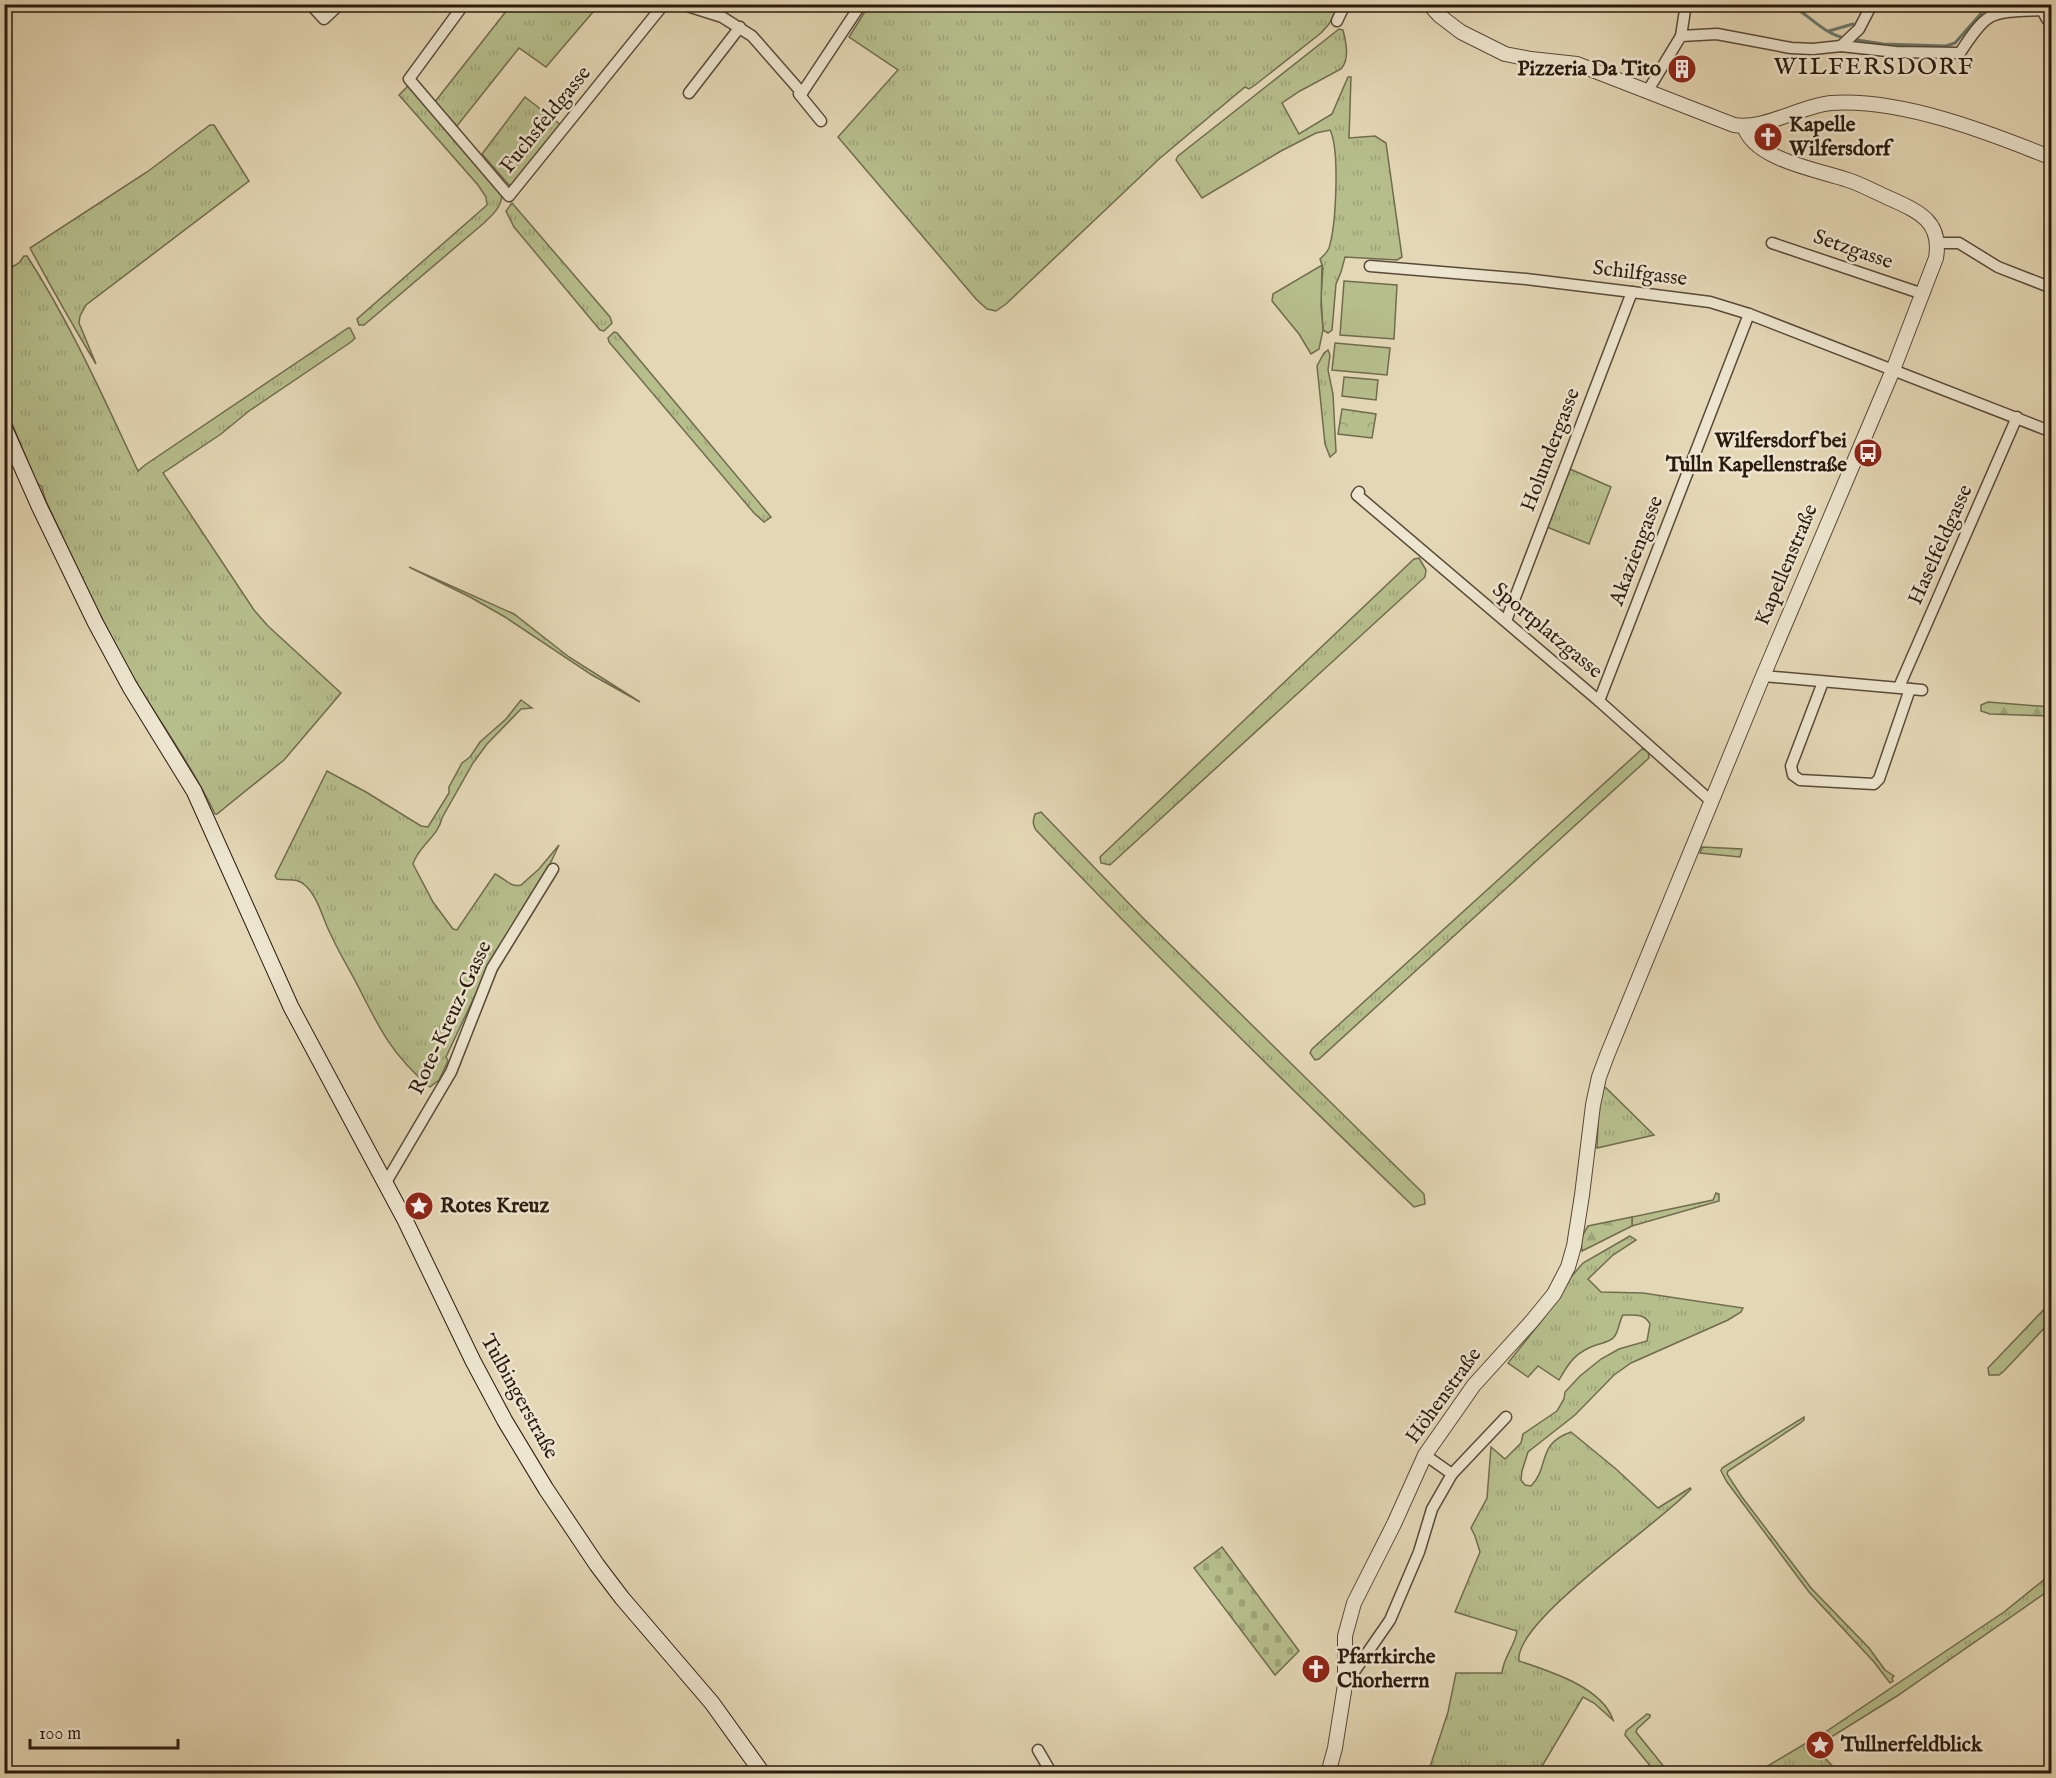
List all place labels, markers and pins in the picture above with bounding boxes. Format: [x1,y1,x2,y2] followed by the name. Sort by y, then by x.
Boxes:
[1666,53,1698,85] building icon: Pizzeria Da Tito
[1517,56,1662,83] place label: Pizzeria Da Tito
[1788,112,1894,163] place label: Kapelle Wilfersdorf
[1752,121,1784,153] church icon: Kapelle Wilfersdorf
[1665,428,1847,479] place label: Wilfersdorf bei Tulln Kapellenstraße
[1852,437,1884,469] bus stop icon: Wilfersdorf bei Tulln Kapellenstraße
[403,1190,435,1222] place icon: Rotes Kreuz
[440,1193,549,1220] place label: Rotes Kreuz
[1337,1644,1436,1695] place label: Pfarrkirche Chorherrn
[1300,1653,1332,1685] church icon: Pfarrkirche Chorherrn
[1804,1729,1836,1761] place icon: Tullnerfeldblick
[1840,1732,1983,1759] place label: Tullnerfeldblick

